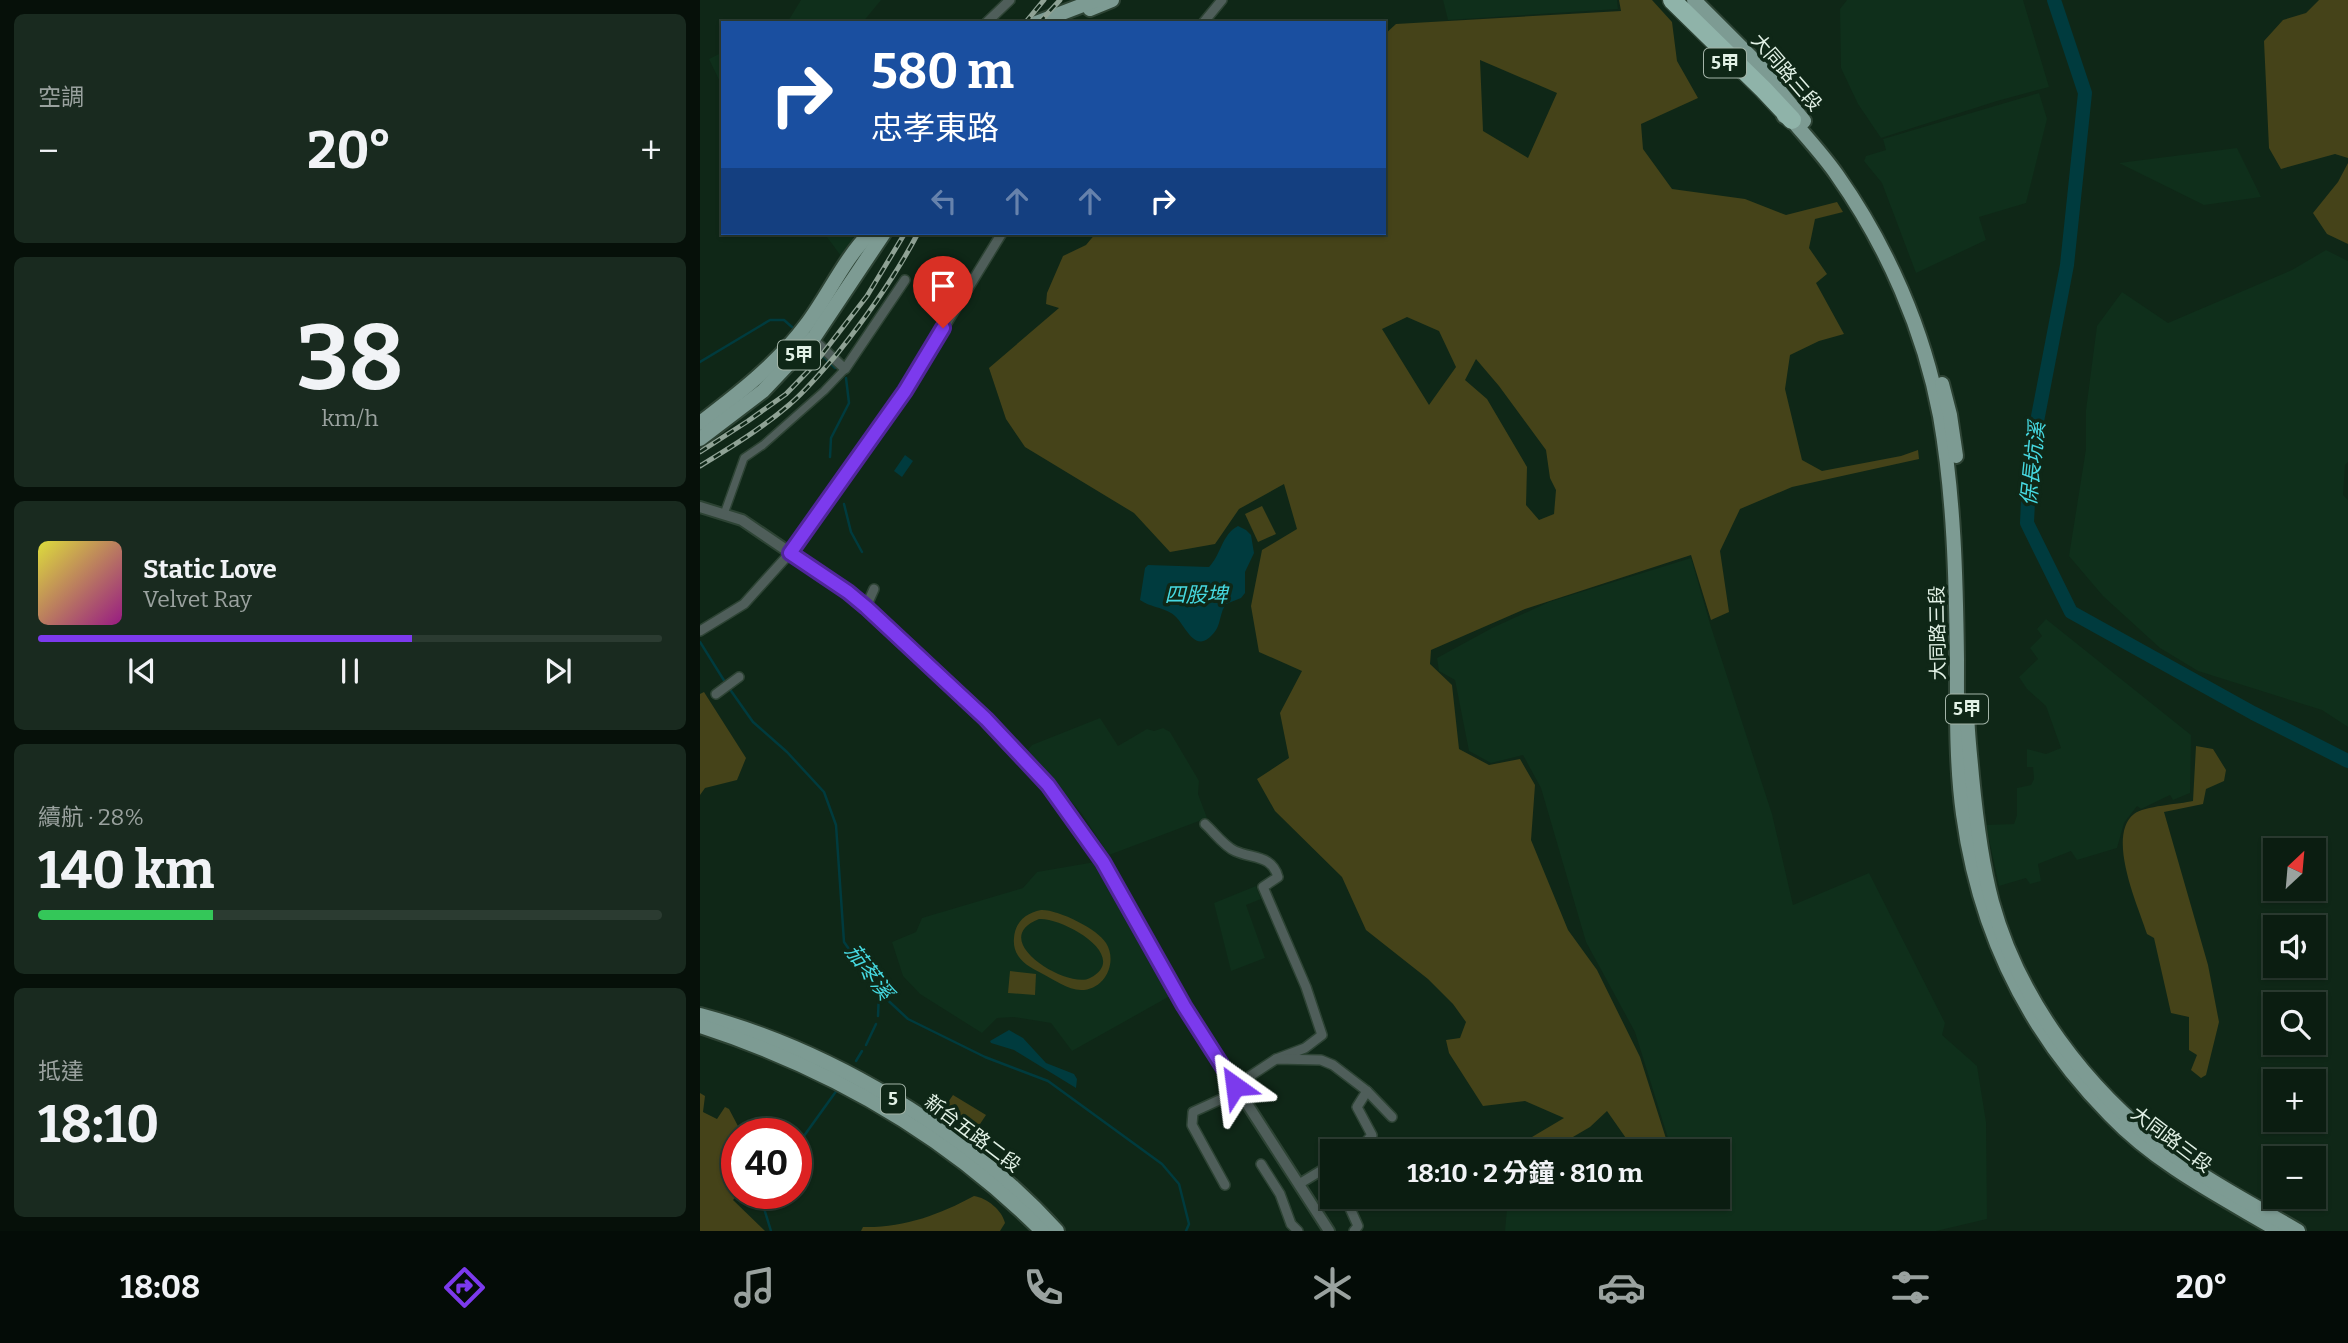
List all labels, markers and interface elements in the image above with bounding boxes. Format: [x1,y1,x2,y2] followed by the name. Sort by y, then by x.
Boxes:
[1747,29,1826,116] street label: 大同路三段
[871,42,1014,101] text: 580 m
[1704,48,1746,78] road number: 5甲
[756,49,847,140] icon: right
[38,83,84,111] text: 空調
[871,109,999,147] text: 忠孝東路
[307,119,392,182] text: 20°
[38,128,59,174] text: −
[640,128,662,174] text: +
[925,182,963,220] icon: left
[998,182,1036,220] icon: ahead
[1071,182,1109,220] icon: ahead
[1144,182,1182,220] icon: right
[913,256,973,328] pin
[924,267,962,305] icon: arrive
[296,304,404,413] text: 38
[778,340,820,370] road number: 5甲
[322,404,378,432] text: km/h
[2016,418,2051,507] water label: 保長坑溪
[143,554,277,585] text: Static Love
[1165,582,1230,608] water label: 四股埤
[143,585,252,613] text: Velvet Ray
[1925,585,1950,681] street label: 大同路三段
[123,652,161,690] icon: previous
[331,652,369,690] icon: pause
[539,652,577,690] icon: next
[1946,694,1988,724] road number: 5甲
[38,803,144,831] text: 續航 · 28%
[2263,838,2326,901] north arrow
[2263,838,2326,1209] map controls
[38,839,214,902] text: 140 km
[2263,915,2326,978] button: sound
[840,939,900,1007] water label: 茄苳溪
[2263,992,2326,1055] button: search
[1198,1049,1272,1123] position arrow
[38,1057,84,1085] text: 抵達
[2263,1069,2326,1132] button: +
[881,1084,905,1114] road number: 5
[920,1090,1025,1177] street label: 新台五路二段
[38,1093,159,1156] text: 18:10
[2127,1102,2217,1177] street label: 大同路三段
[721,1118,812,1209] speed limit sign: 40
[2263,1146,2326,1209] button: −
[1407,1158,1643,1189] text: 18:10 · 2 分鐘 · 810 m
[440,1263,489,1312] icon: directions
[730,1263,779,1312] icon: music
[1019,1263,1068,1312] icon: phone
[1308,1263,1357,1312] icon: climate
[1597,1263,1646,1312] icon: car
[1886,1263,1935,1312] icon: filters
[120,1268,200,1306] text: 18:08
[2176,1268,2228,1306] text: 20°

